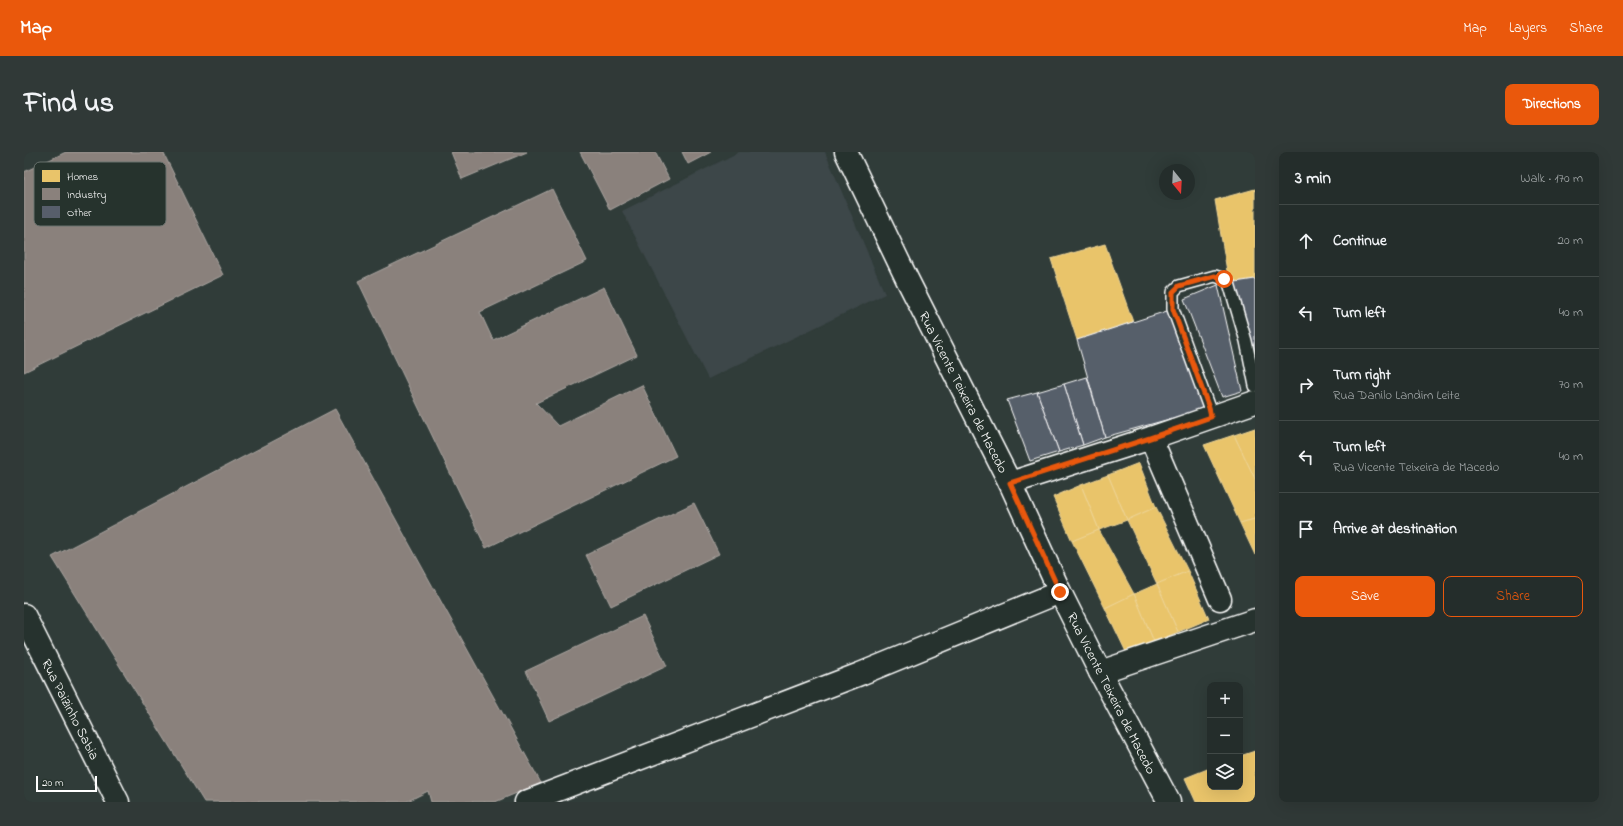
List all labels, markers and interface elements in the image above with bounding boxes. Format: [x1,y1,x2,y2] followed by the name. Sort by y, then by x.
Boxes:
[20,15,52,42] text: Map
[1463,18,1487,39] text: Map
[1509,18,1547,39] text: Layers
[1569,18,1603,39] text: Share
[24,84,114,125] text: Find us
[1505,84,1599,125] button: Directions
[34,162,166,226] legend
[1159,164,1195,200] north arrow
[1295,166,1331,191] text: 3 min
[67,169,99,185] text: Homes
[1520,169,1583,188] text: Walk · 170 m
[67,187,106,204] text: Industry
[67,205,92,221] text: Other
[1295,230,1317,252] icon: ahead
[1333,230,1387,252] text: Continue
[1558,231,1583,250] text: 20 m
[1215,270,1233,288] route start
[1295,302,1317,324] icon: left
[1333,302,1386,324] text: Turn left
[1559,303,1583,322] text: 40 m
[913,308,1013,477] street label: Rua Vicente Teixeira de Macedo
[1333,364,1391,386] text: Turn right
[1295,374,1317,396] icon: right
[1559,375,1583,394] text: 70 m
[1333,386,1460,405] text: Rua Danilo Landim Leite
[1333,436,1386,458] text: Turn left
[1295,446,1317,468] icon: left
[1559,447,1583,466] text: 40 m
[1333,458,1499,477] text: Rua Vicente Teixeira de Macedo
[1295,518,1317,540] icon: arrive
[1333,518,1457,540] text: Arrive at destination
[1295,576,1435,617] button: Save
[1443,576,1583,617] button: Share
[1051,583,1069,601] route end
[1061,609,1161,778] street label: Rua Vicente Teixeira de Macedo
[35,656,104,764] street label: Rua Paizinho Sabia
[1207,682,1243,790] map controls
[1207,682,1243,718] button: +
[1207,718,1243,754] button: −
[1207,754,1243,790] button: layers
[36,774,97,793] scale bar
[42,775,64,791] text: 20 m

